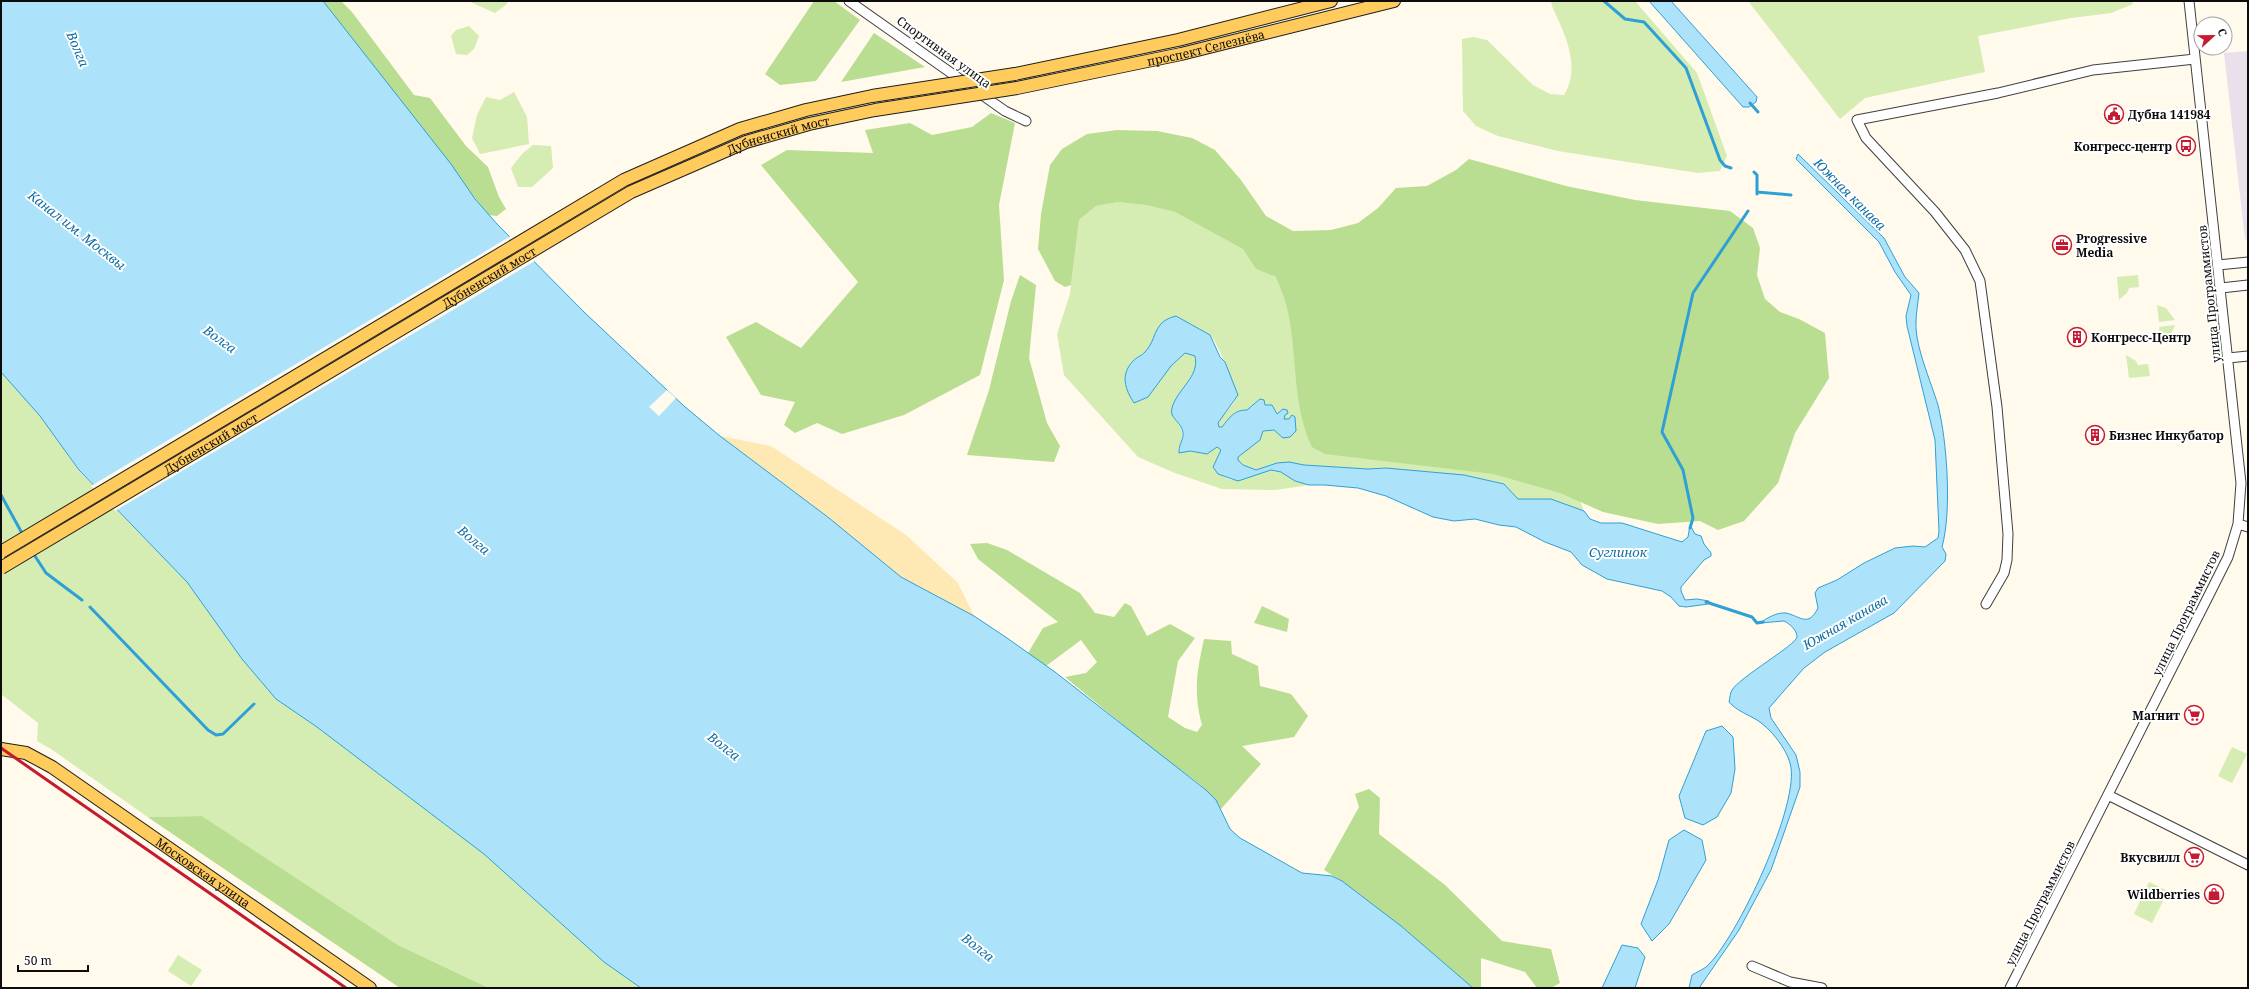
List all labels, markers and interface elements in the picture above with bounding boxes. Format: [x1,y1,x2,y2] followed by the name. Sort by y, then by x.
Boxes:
[893,12,995,92] street label: Спортивная улица
[2193,16,2233,56] north arrow
[1145,25,1266,69] street label: проспект Селезнёва
[2214,26,2231,38] text: С
[62,28,94,70] water label: Волга
[2103,103,2125,125] public building icon: Дубна 141984
[2128,106,2211,123] place label: Дубна 141984
[724,111,832,158] street label: Дубненский мост
[2175,135,2197,157] bus stop icon: Конгресс-центр
[2074,138,2172,155] place label: Конгресс-центр
[1809,153,1890,234] water label: Южная канава
[24,186,129,274] water label: Канал им. Москвы
[2193,224,2225,364] street label: улица Программистов
[2076,230,2147,261] place label: Progressive Media
[2051,234,2073,256] office icon: Progressive Media
[439,242,539,312] street label: Дубненский мост
[199,320,241,357] water label: Волга
[2066,326,2088,348] building icon: Конгресс-Центр
[2091,329,2191,346] place label: Конгресс-Центр
[160,408,261,478] street label: Дубненский мост
[2084,424,2106,446] building icon: Бизнес Инкубатор
[2109,427,2224,444] place label: Бизнес Инкубатор
[453,521,494,559] water label: Волга
[1589,543,1648,561] water label: Суглинок
[2148,547,2224,679] street label: улица Программистов
[1798,590,1891,654] water label: Южная канава
[2183,704,2205,726] supermarket icon: Магнит
[2132,707,2180,724] place label: Магнит
[703,727,744,765] water label: Волга
[152,833,254,911] street label: Московская улица
[2001,837,2079,968] street label: улица Программистов
[2183,846,2205,868] supermarket icon: Вкусвилл
[2120,849,2180,866] place label: Вкусвилл
[2203,883,2225,905] shop icon: Wildberries
[2127,886,2200,903] place label: Wildberries
[957,928,998,966] water label: Волга
[18,947,88,973] scale bar
[24,952,52,969] text: 50 m

